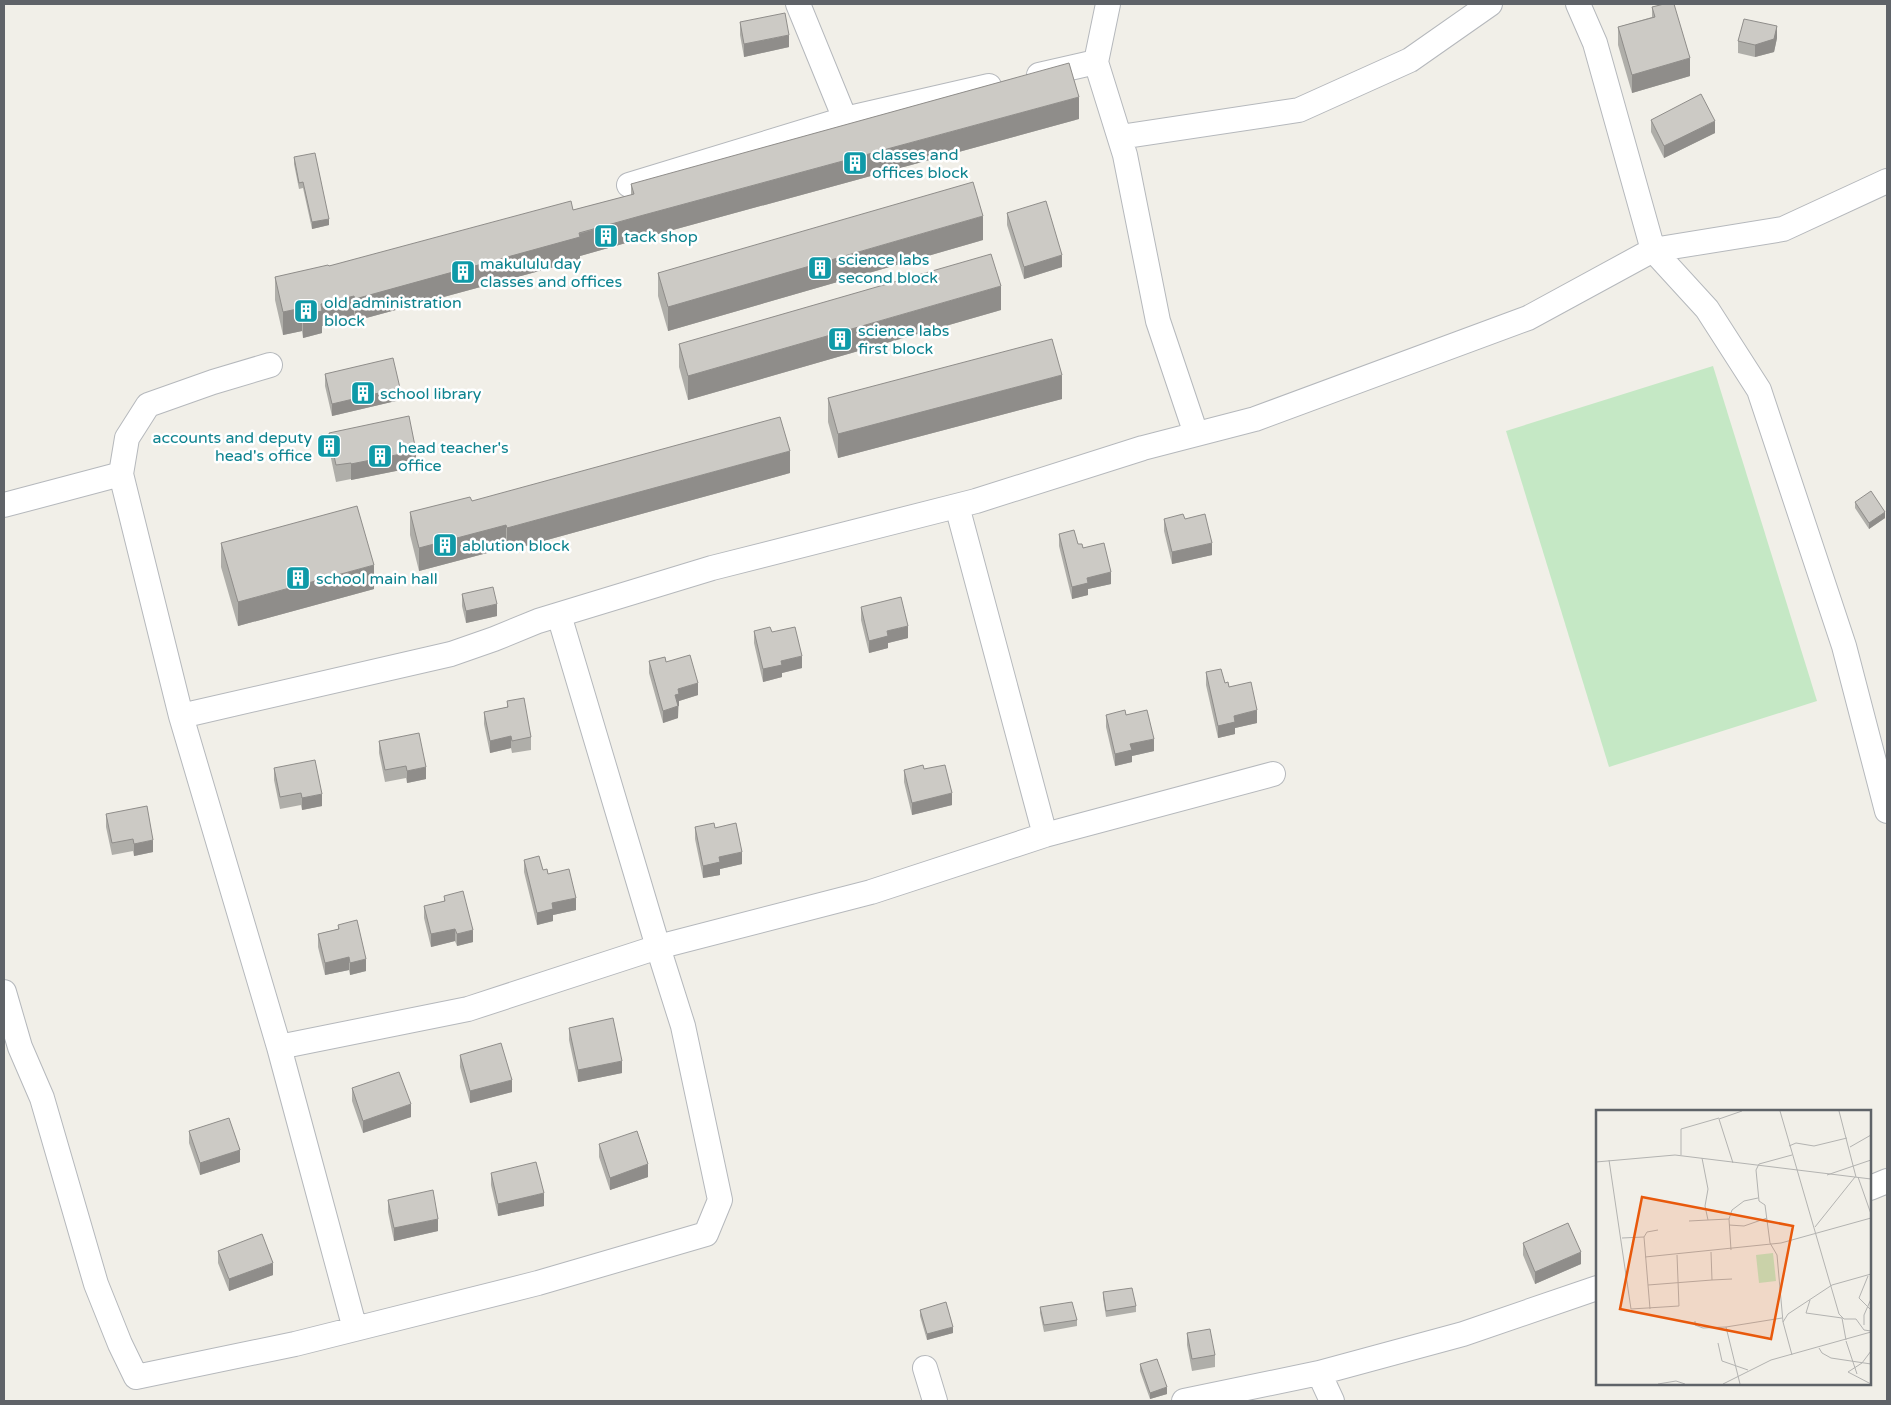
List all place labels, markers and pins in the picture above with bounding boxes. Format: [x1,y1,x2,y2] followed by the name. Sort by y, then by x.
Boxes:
[872,145,969,183] place label: classes and offices block
[842,150,868,176] building icon: classes and offices block
[593,223,619,249] building icon: tack shop
[624,227,698,247] place label: tack shop
[838,250,938,288] place label: science labs second block
[480,254,622,292] place label: makululu day classes and offices
[807,255,833,281] building icon: science labs second block
[450,259,476,285] building icon: makululu day classes and offices
[324,293,462,331] place label: old administration block
[293,298,319,324] building icon: old administration block
[858,321,949,359] place label: science labs first block
[827,326,853,352] building icon: science labs first block
[350,380,376,406] building icon: school library
[380,384,482,404] place label: school library
[152,428,312,466] place label: accounts and deputy head's office
[316,433,342,459] building icon: accounts and deputy head's office
[398,438,509,476] place label: head teacher's office
[367,443,393,469] building icon: head teacher's office
[432,532,458,558] building icon: ablution block
[462,536,570,556] place label: ablution block
[285,565,311,591] building icon: school main hall
[316,569,438,589] place label: school main hall

